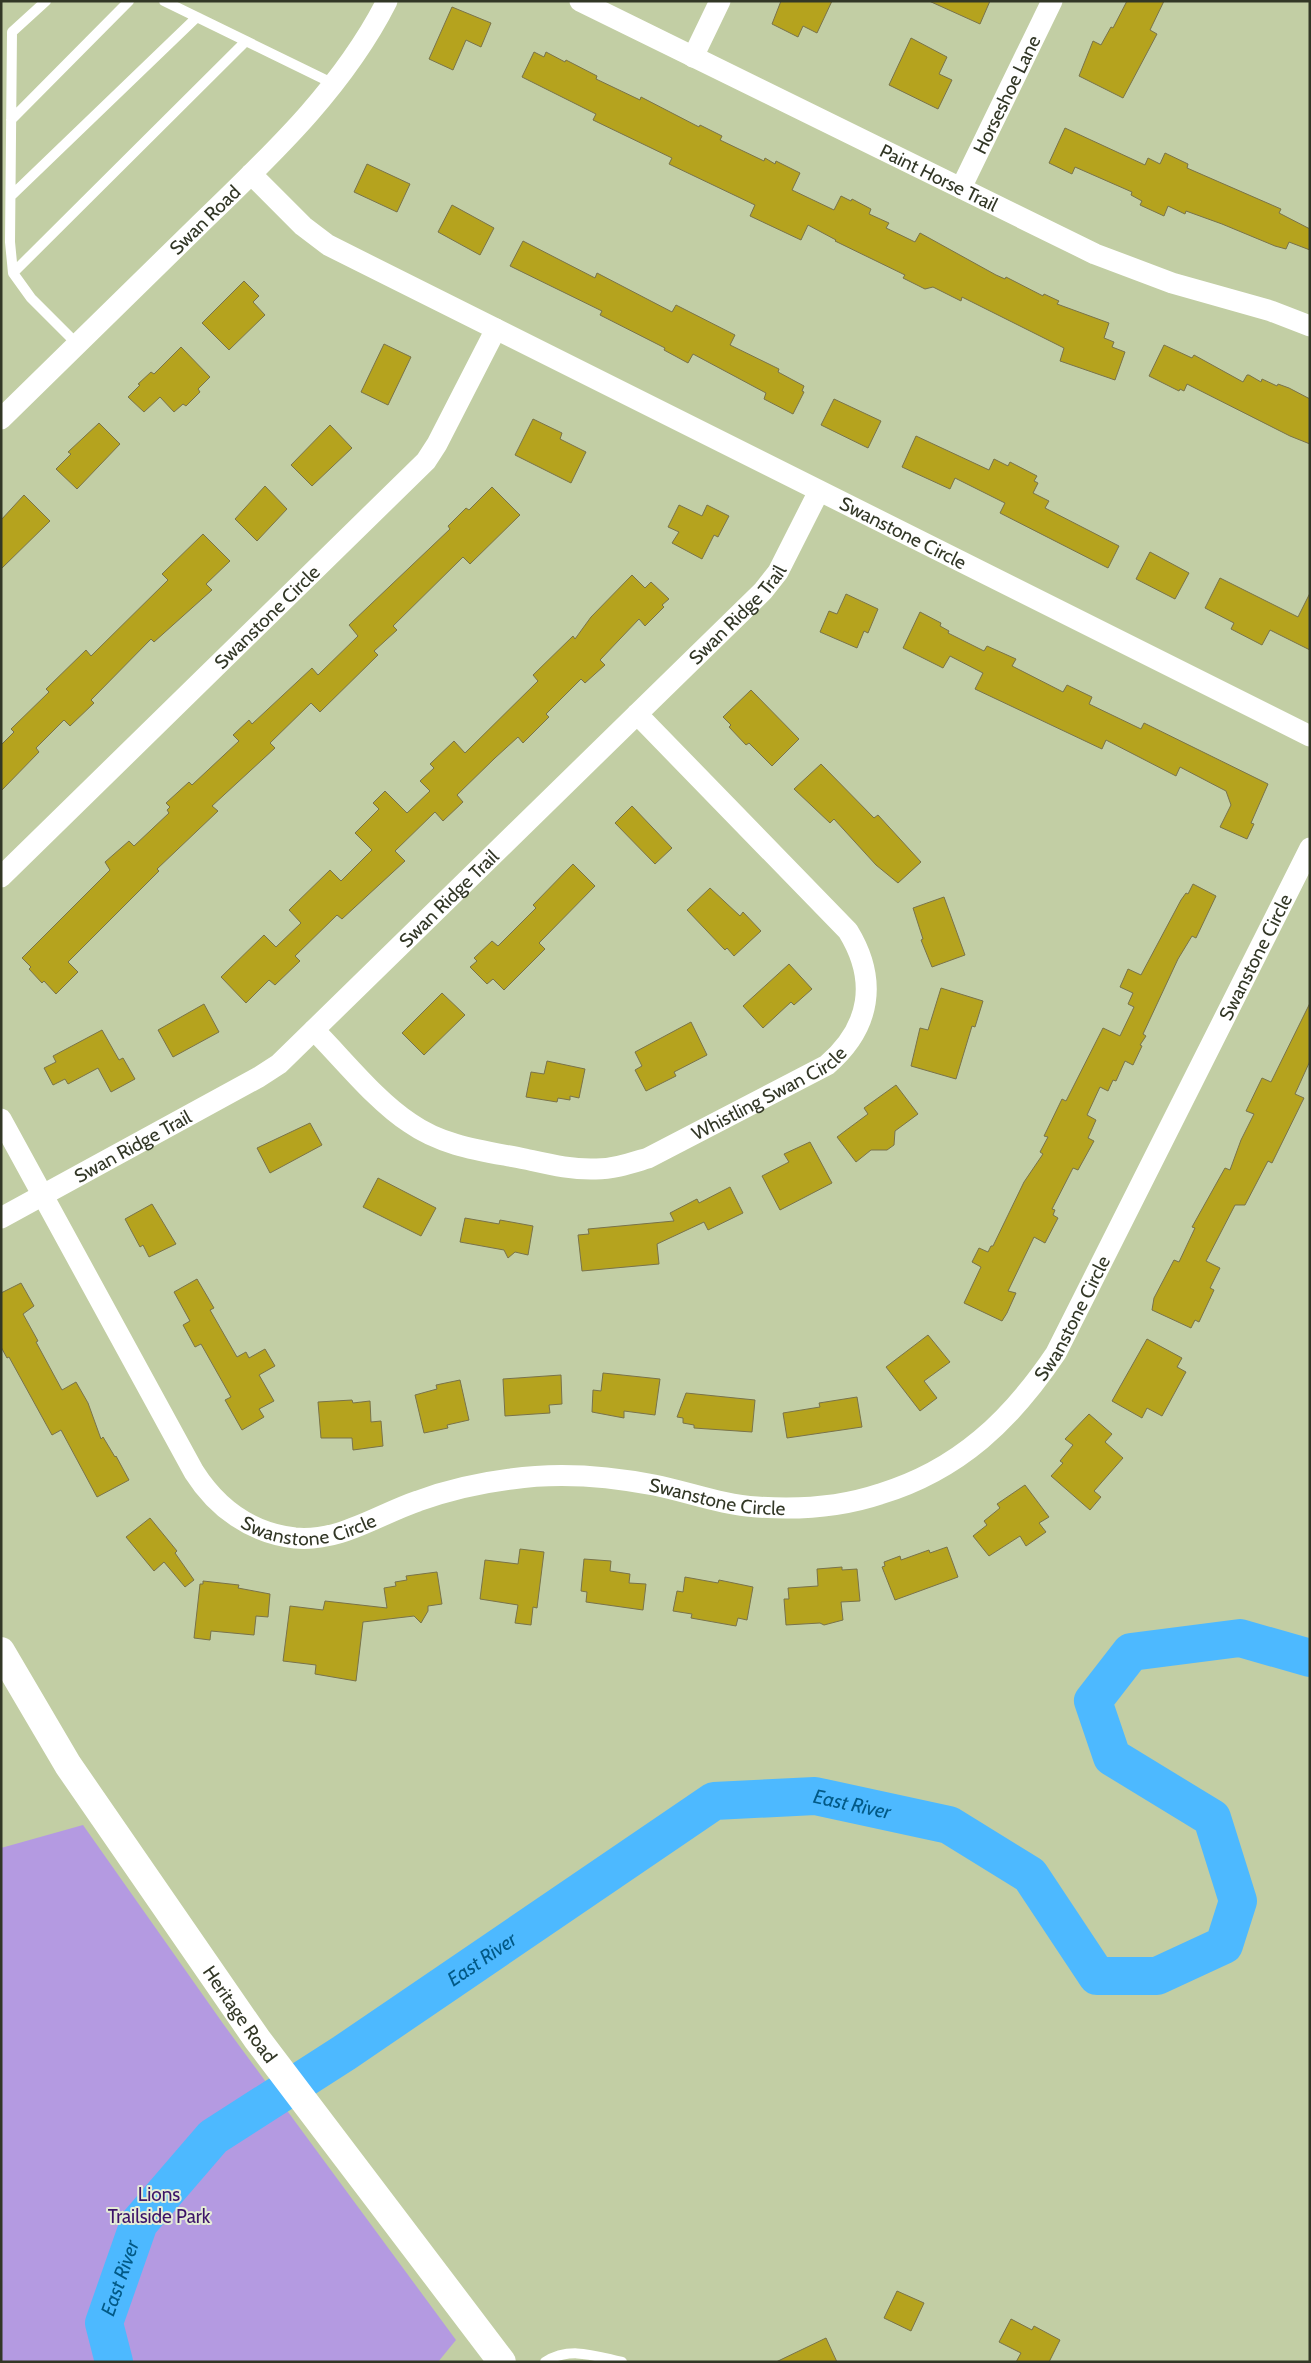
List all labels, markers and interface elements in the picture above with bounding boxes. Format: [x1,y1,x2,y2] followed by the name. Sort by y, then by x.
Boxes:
[968,31,1046,158] street label: Horseshoe Lane
[876,139,1002,217] street label: Paint Horse Trail
[165,180,245,260] street label: Swan Road
[836,492,970,574] street label: Swanstone Circle
[210,560,325,674] street label: Swanstone Circle
[684,561,792,669] street label: Swan Ridge Trail
[394,845,504,952] street label: Swan Ridge Trail
[1214,890,1297,1024] street label: Swanstone Circle
[688,1042,852,1145] street label: Whistling Swan Circle
[70,1105,196,1188] street label: Swan Ridge Trail
[1029,1252,1115,1385] street label: Swanstone Circle
[647,1473,786,1520] street label: Swanstone Circle
[240,1505,378,1527] street label: Swanstone Circle
[237,1509,380,1550] text: Swanstone Circle
[811,1784,894,1824] water label: East River
[443,1927,522,1991] water label: East River
[198,1961,282,2067] street label: Heritage Road
[108,2183,211,2228] park label: Lions Trailside Park
[95,2236,144,2319] water label: East River

